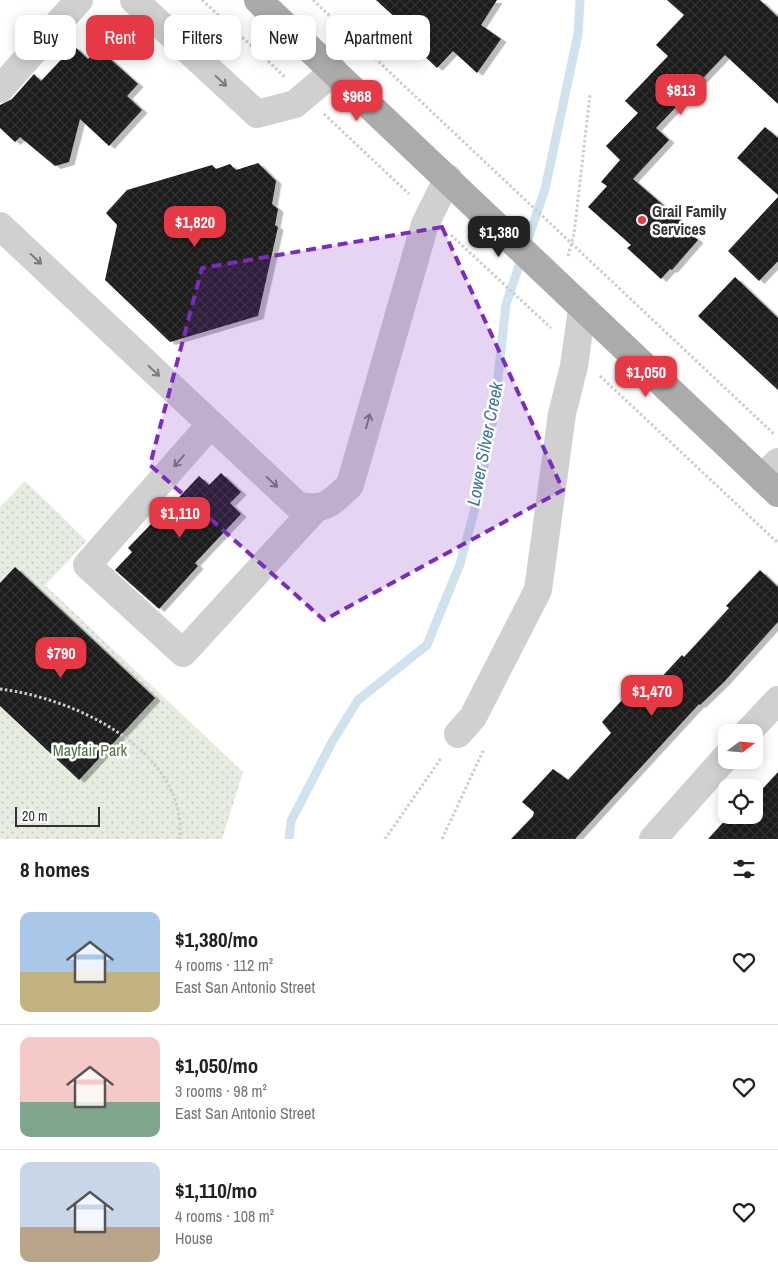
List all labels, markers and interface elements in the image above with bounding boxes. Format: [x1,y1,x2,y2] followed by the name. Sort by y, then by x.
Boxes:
[15,15,76,60] chip: Buy
[86,15,154,60] chip: Rent
[164,15,241,60] chip: Filters
[251,15,316,60] chip: New
[326,15,430,60] chip: Apartment
[651,74,711,116] pin: $813
[215,75,228,87] one-way arrow
[666,79,696,101] text: $813
[327,80,387,122] pin: $968
[342,85,372,107] text: $968
[652,200,727,240] place label: Grail Family Services
[154,206,236,248] pin: $1,820
[175,211,215,233] text: $1,820
[636,214,648,226] marker: Grail Family Services
[458,216,540,258] pin: $1,380
[479,221,519,243] text: $1,380
[29,253,42,265] one-way arrow
[605,356,687,398] pin: $1,050
[626,361,666,383] text: $1,050
[148,365,160,377] one-way arrow
[460,379,509,508] water label: Lower Silver Creek
[364,413,373,429] one-way arrow
[173,454,184,467] one-way arrow
[266,476,279,488] one-way arrow
[139,496,221,539] pin: $1,110
[160,502,200,524] text: $1,110
[31,636,91,679] pin: $790
[46,642,76,664] text: $790
[611,674,693,717] pin: $1,470
[632,680,672,702] text: $1,470
[718,724,762,769] north arrow
[718,724,763,824] map controls
[53,739,128,761] park label: Mayfair Park
[718,779,763,824] button: locate
[15,804,100,827] scale bar
[22,807,48,825] text: 20 m
[20,855,90,884] text: 8 homes
[730,855,758,883] icon: filters
[175,925,258,954] text: $1,380/mo
[60,932,120,992] icon: home
[730,948,758,976] icon: heart
[175,954,273,976] text: 4 rooms · 112 m²
[175,976,315,998] text: East San Antonio Street
[175,1051,258,1080] text: $1,050/mo
[60,1057,120,1117] icon: home
[730,1073,758,1101] icon: heart
[175,1080,267,1102] text: 3 rooms · 98 m²
[175,1102,315,1124] text: East San Antonio Street
[175,1176,257,1205] text: $1,110/mo
[60,1182,120,1242] icon: home
[730,1198,758,1226] icon: heart
[175,1205,274,1227] text: 4 rooms · 108 m²
[175,1227,213,1249] text: House

